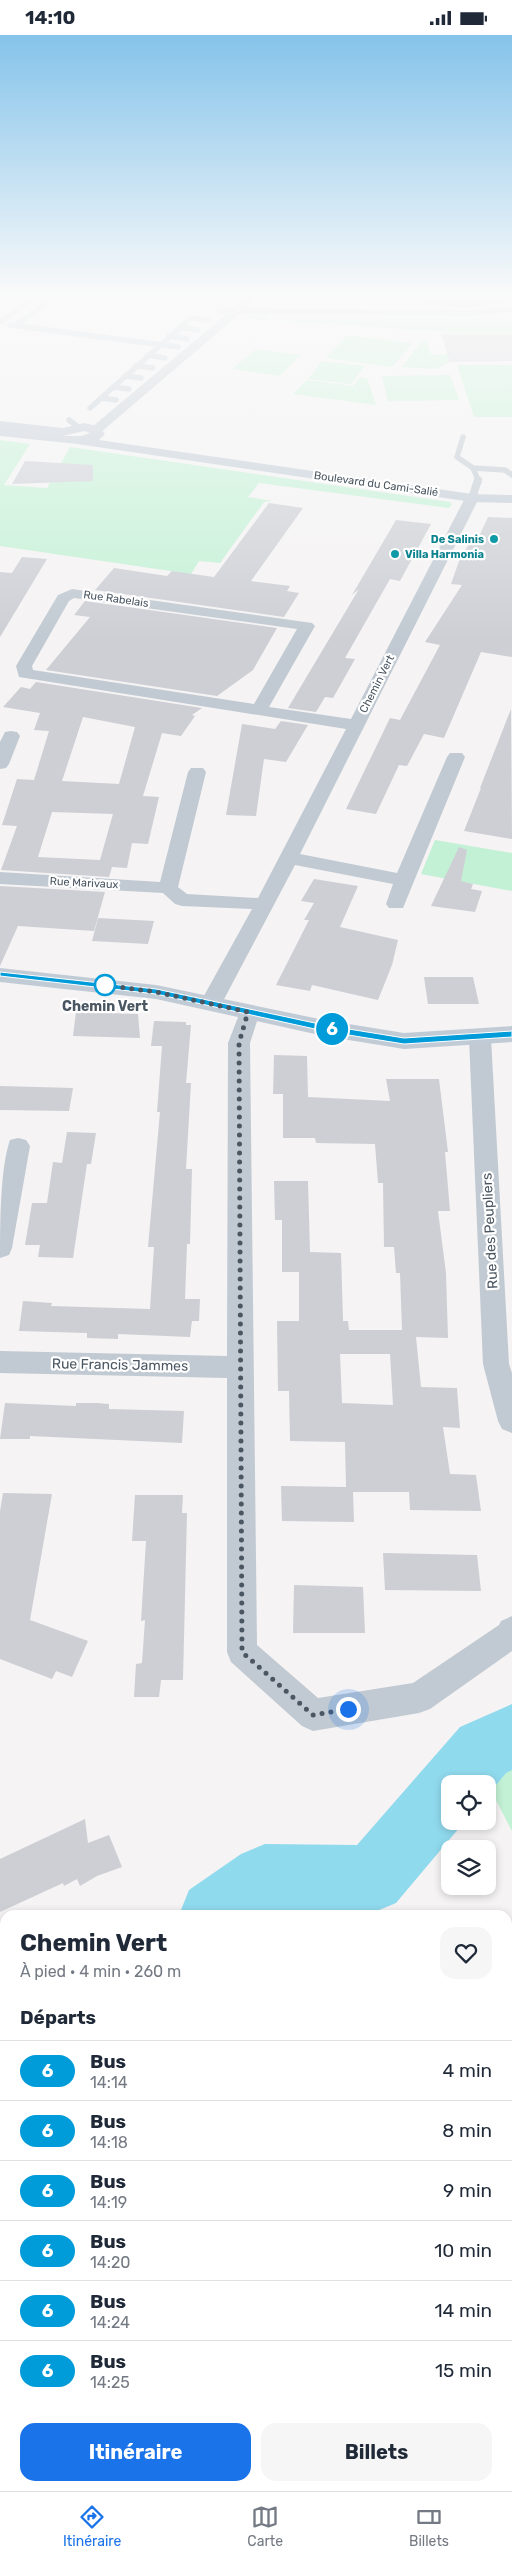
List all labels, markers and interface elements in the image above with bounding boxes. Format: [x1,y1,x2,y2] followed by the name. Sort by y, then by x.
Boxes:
[25,6,75,29] text: 14:10
[313,469,439,499] street label: Boulevard du Cami-Salié
[431,533,484,546] place label: De Salinis
[488,533,500,545] marker: De Salinis
[389,548,401,560] marker: Villa Harmonia
[405,548,484,561] place label: Villa Harmonia
[83,588,150,610] street label: Rue Rabelais
[357,652,397,715] street label: Chemin Vert
[49,875,119,891] street label: Rue Marivaux
[94,974,116,996] marker: Chemin Vert
[62,998,148,1015] place label: Chemin Vert
[316,1013,348,1045] line badge: 6
[326,1018,338,1040] text: 6
[478,1173,502,1289] street label: Rue des Peupliers
[52,1355,188,1375] street label: Rue Francis Jammes
[336,1697,361,1722] your location
[441,1775,496,1895] map controls
[441,1775,496,1830] button: locate
[441,1840,496,1895] button: layers
[440,1927,492,1979] button: heart
[20,1929,167,1957] text: Chemin Vert
[20,1962,181,1981] text: À pied · 4 min · 260 m
[20,2006,96,2029] text: Départs
[90,2050,126,2073] text: Bus
[443,2059,492,2082] text: 4 min
[42,2060,53,2082] text: 6
[90,2073,128,2092] text: 14:14
[90,2110,126,2133] text: Bus
[442,2119,492,2142] text: 8 min
[42,2120,53,2142] text: 6
[90,2133,128,2152] text: 14:18
[90,2170,126,2193] text: Bus
[443,2179,492,2202] text: 9 min
[42,2180,53,2202] text: 6
[90,2193,127,2212] text: 14:19
[90,2230,126,2253] text: Bus
[434,2239,492,2262] text: 10 min
[42,2240,53,2262] text: 6
[90,2253,130,2272] text: 14:20
[90,2290,126,2313] text: Bus
[434,2299,492,2322] text: 14 min
[42,2300,53,2322] text: 6
[90,2313,130,2332] text: 14:24
[90,2350,126,2373] text: Bus
[435,2359,492,2382] text: 15 min
[42,2360,53,2382] text: 6
[90,2373,130,2392] text: 14:25
[20,2423,251,2481] button: Itinéraire
[261,2423,492,2481] button: Billets
[63,2503,121,2550] tab: Itinéraire
[247,2503,283,2550] tab: Carte
[409,2503,449,2550] tab: Billets

